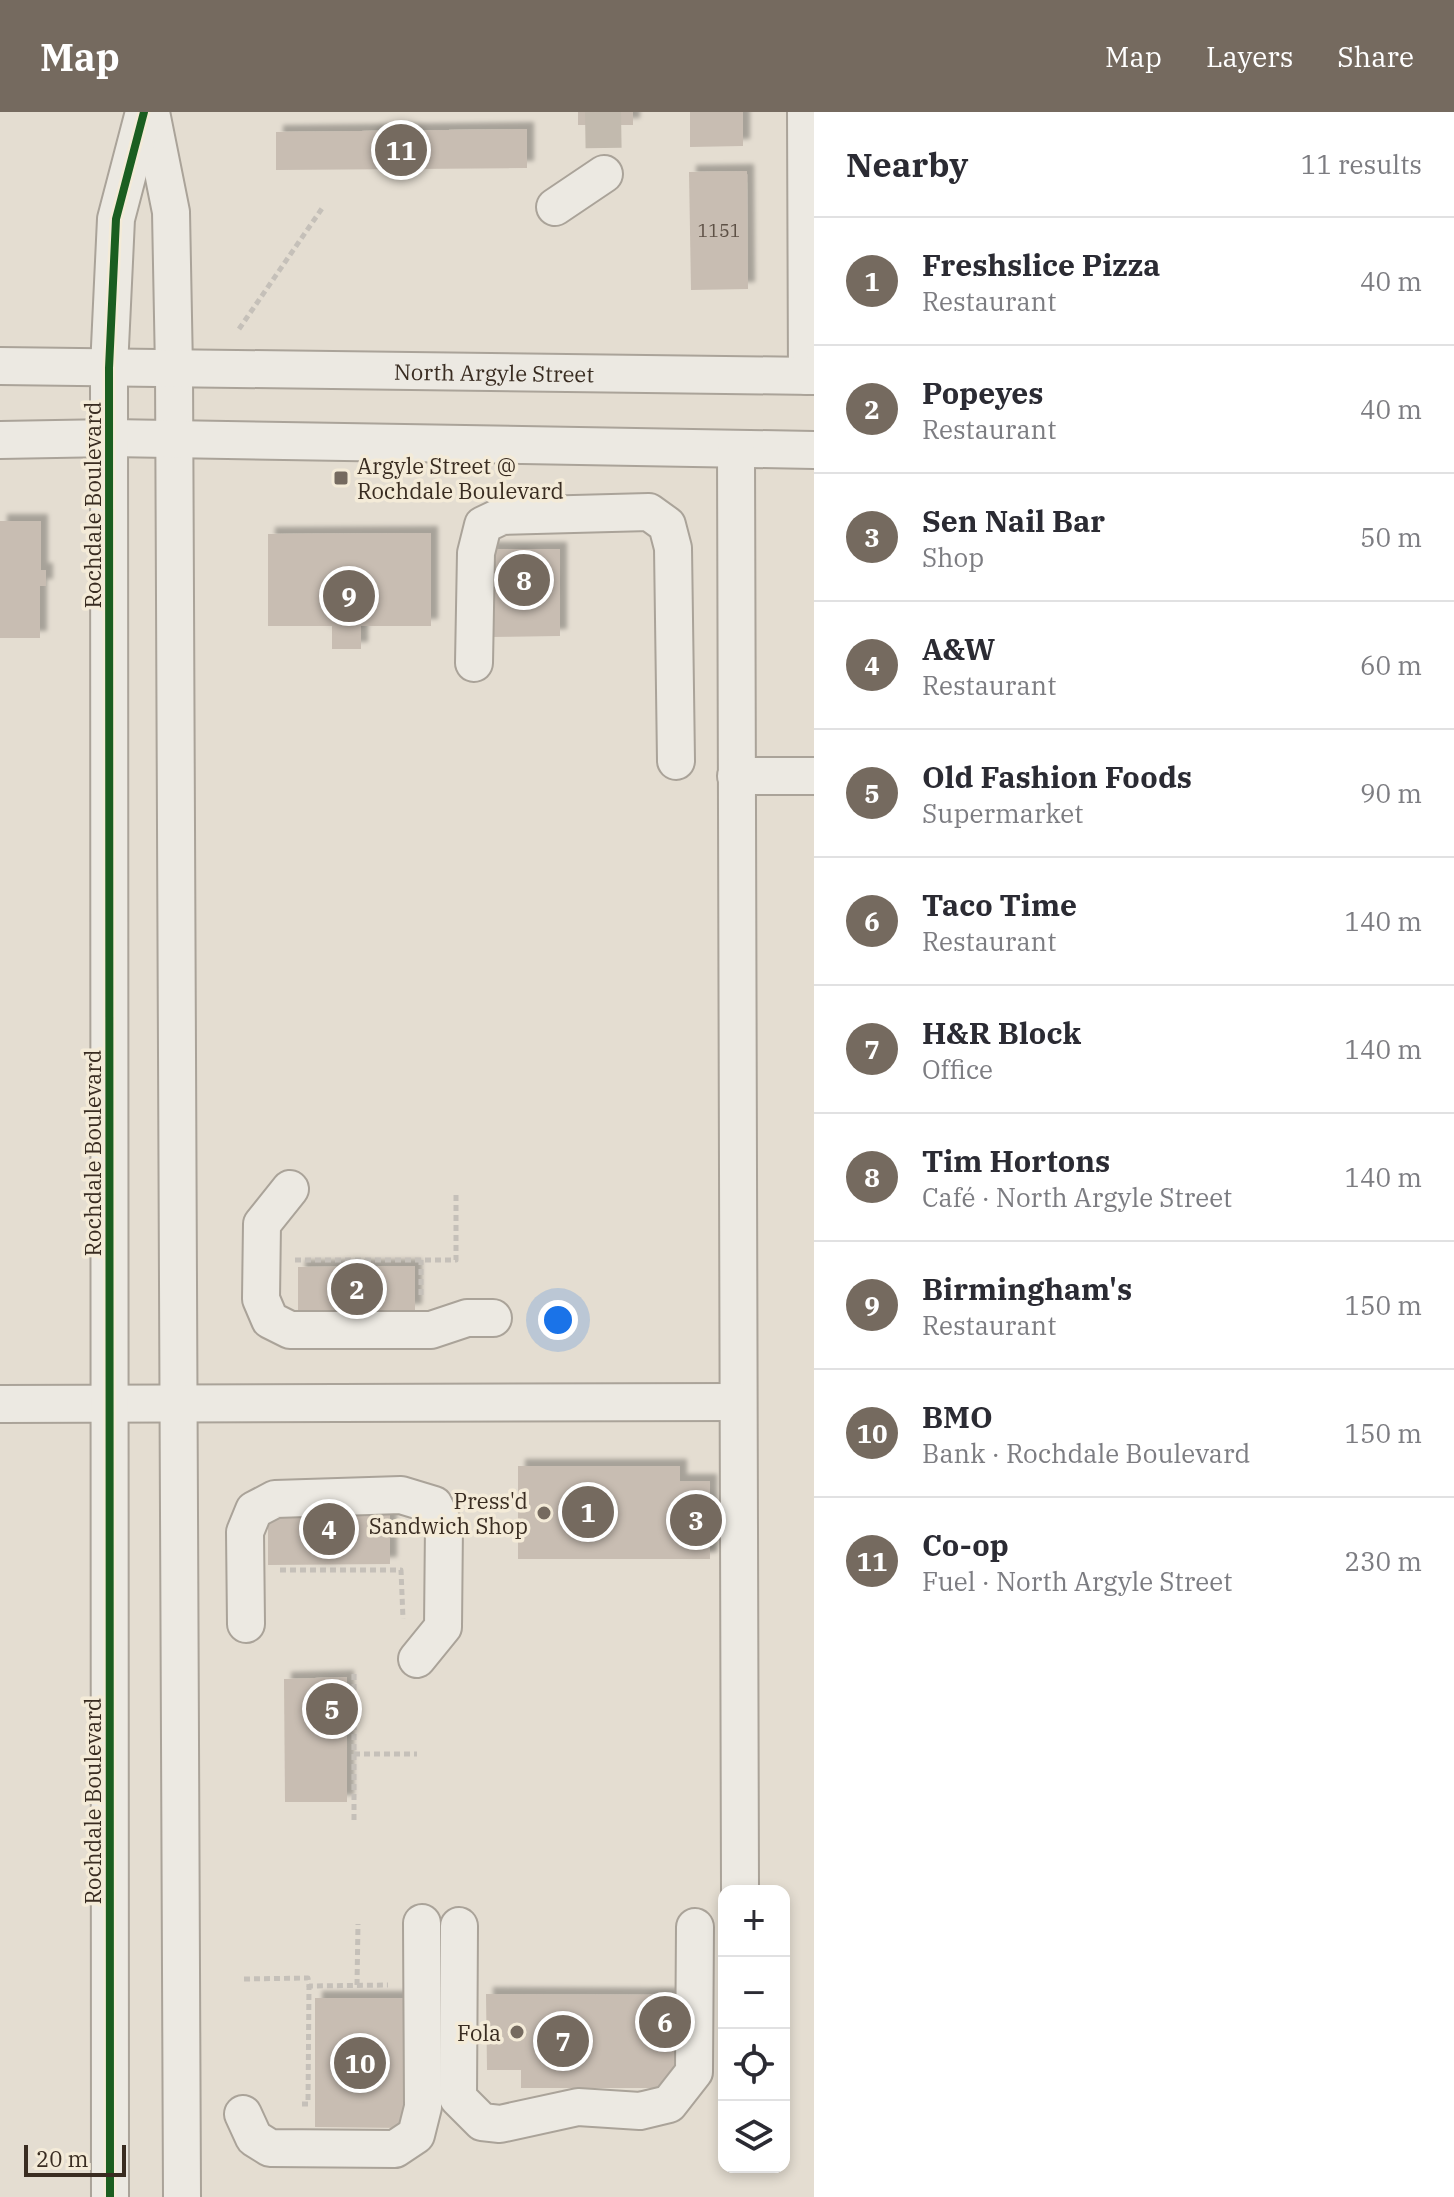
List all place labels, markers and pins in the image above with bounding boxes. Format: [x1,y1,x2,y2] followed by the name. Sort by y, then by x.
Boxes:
[375,120,427,180] pin: 11
[357,451,564,505] place label: Argyle Street @ Rochdale Boulevard
[332,469,350,487] marker: Argyle Street @ Rochdale Boulevard
[498,550,550,610] pin: 8
[323,566,375,626] pin: 9
[331,1259,383,1319] pin: 2
[562,1482,614,1542] pin: 1
[369,1486,528,1540] place label: Press'd Sandwich Shop
[670,1490,722,1550] pin: 3
[303,1499,355,1559] pin: 4
[535,1504,553,1522] marker: Press'd Sandwich Shop
[306,1679,358,1739] pin: 5
[639,1992,691,2052] pin: 6
[537,2011,589,2071] pin: 7
[457,2018,501,2047] place label: Fola
[508,2023,526,2041] marker: Fola
[334,2033,386,2093] pin: 10

